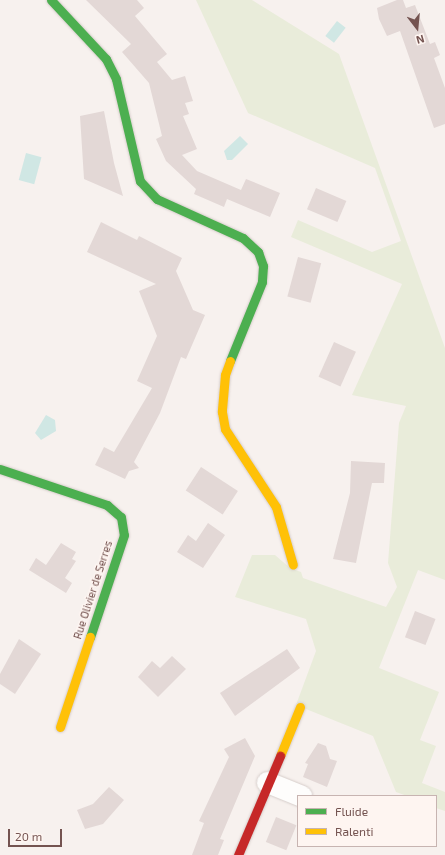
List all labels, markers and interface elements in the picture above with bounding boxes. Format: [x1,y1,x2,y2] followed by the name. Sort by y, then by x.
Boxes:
[397,8,437,48] north arrow
[415,33,426,47] text: N
[71,539,115,641] street label: Rue Olivier de Serres
[297,795,437,847] legend
[335,804,368,818] text: Fluide
[10,821,64,847] scale bar
[335,824,374,838] text: Ralenti
[15,829,42,843] text: 20 m

